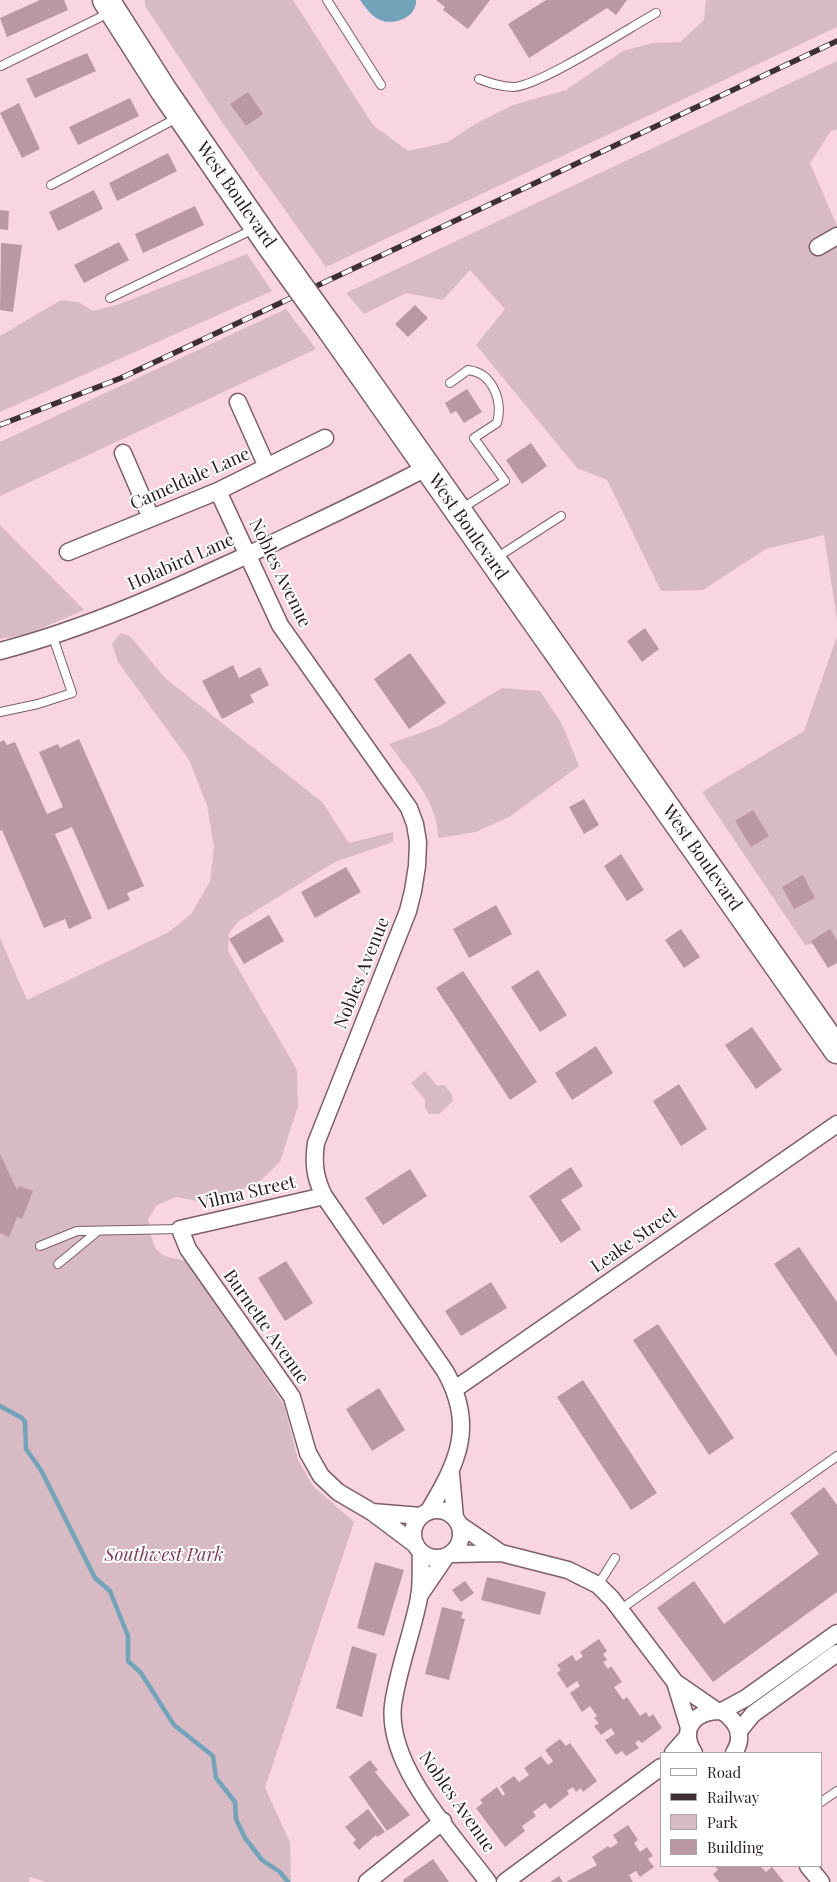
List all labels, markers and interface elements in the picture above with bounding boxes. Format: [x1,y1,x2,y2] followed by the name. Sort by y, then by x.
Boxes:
[191,138,281,252] street label: West Boulevard
[127,443,253,515] street label: Cameldale Lane
[423,470,513,584] street label: West Boulevard
[244,515,316,631] street label: Nobles Avenue
[124,529,238,595] street label: Holabird Lane
[657,801,747,915] street label: West Boulevard
[330,914,394,1032] street label: Nobles Avenue
[196,1171,298,1215] street label: Vilma Street
[587,1202,681,1278] street label: Leake Street
[219,1266,313,1388] street label: Burnette Avenue
[105,1544,223,1566] park label: Southwest Park
[414,1747,500,1857] street label: Nobles Avenue
[660,1752,822,1867] legend
[707,1762,741,1782] text: Road
[707,1787,759,1807] text: Railway
[707,1812,738,1832] text: Park
[707,1837,763,1857] text: Building

